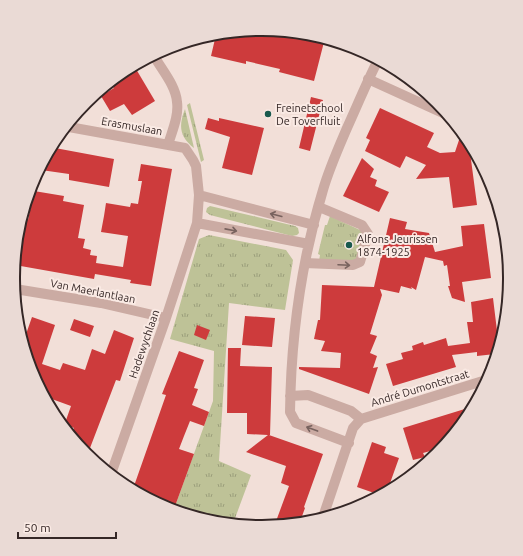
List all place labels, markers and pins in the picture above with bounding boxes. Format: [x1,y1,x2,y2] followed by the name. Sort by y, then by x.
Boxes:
[276,102,343,127] place label: Freinetschool De Toverfluit
[263,109,273,119] marker: Freinetschool De Toverfluit
[357,233,438,258] place label: Alfons Jeurissen 1874-1925
[344,240,354,250] marker: Alfons Jeurissen 1874-1925

